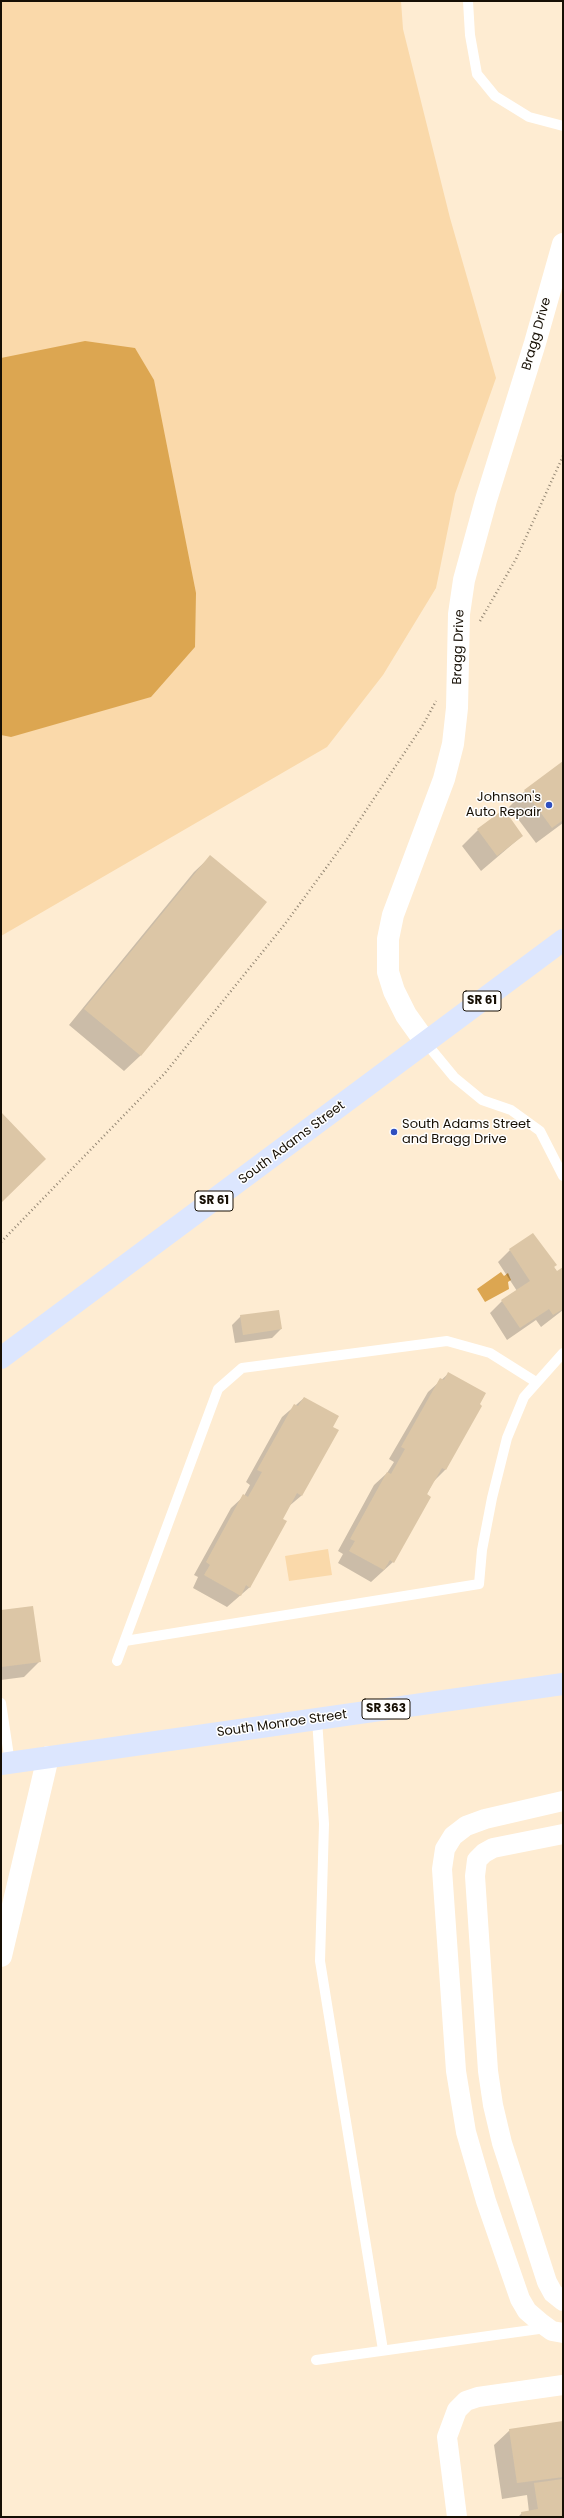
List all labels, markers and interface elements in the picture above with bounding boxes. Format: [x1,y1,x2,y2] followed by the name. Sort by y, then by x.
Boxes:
[519,296,555,372] street label: Bragg Drive
[450,609,468,685] street label: Bragg Drive
[466,790,541,821] place label: Johnson's Auto Repair
[544,800,554,810] marker: Johnson's Auto Repair
[463,991,501,1011] road number: SR 61
[236,1098,348,1188] street label: South Adams Street
[402,1117,531,1148] place label: South Adams Street and Bragg Drive
[389,1127,399,1137] marker: South Adams Street and Bragg Drive
[195,1191,233,1211] road number: SR 61
[362,1699,410,1719] road number: SR 363
[216,1707,348,1741] street label: South Monroe Street

